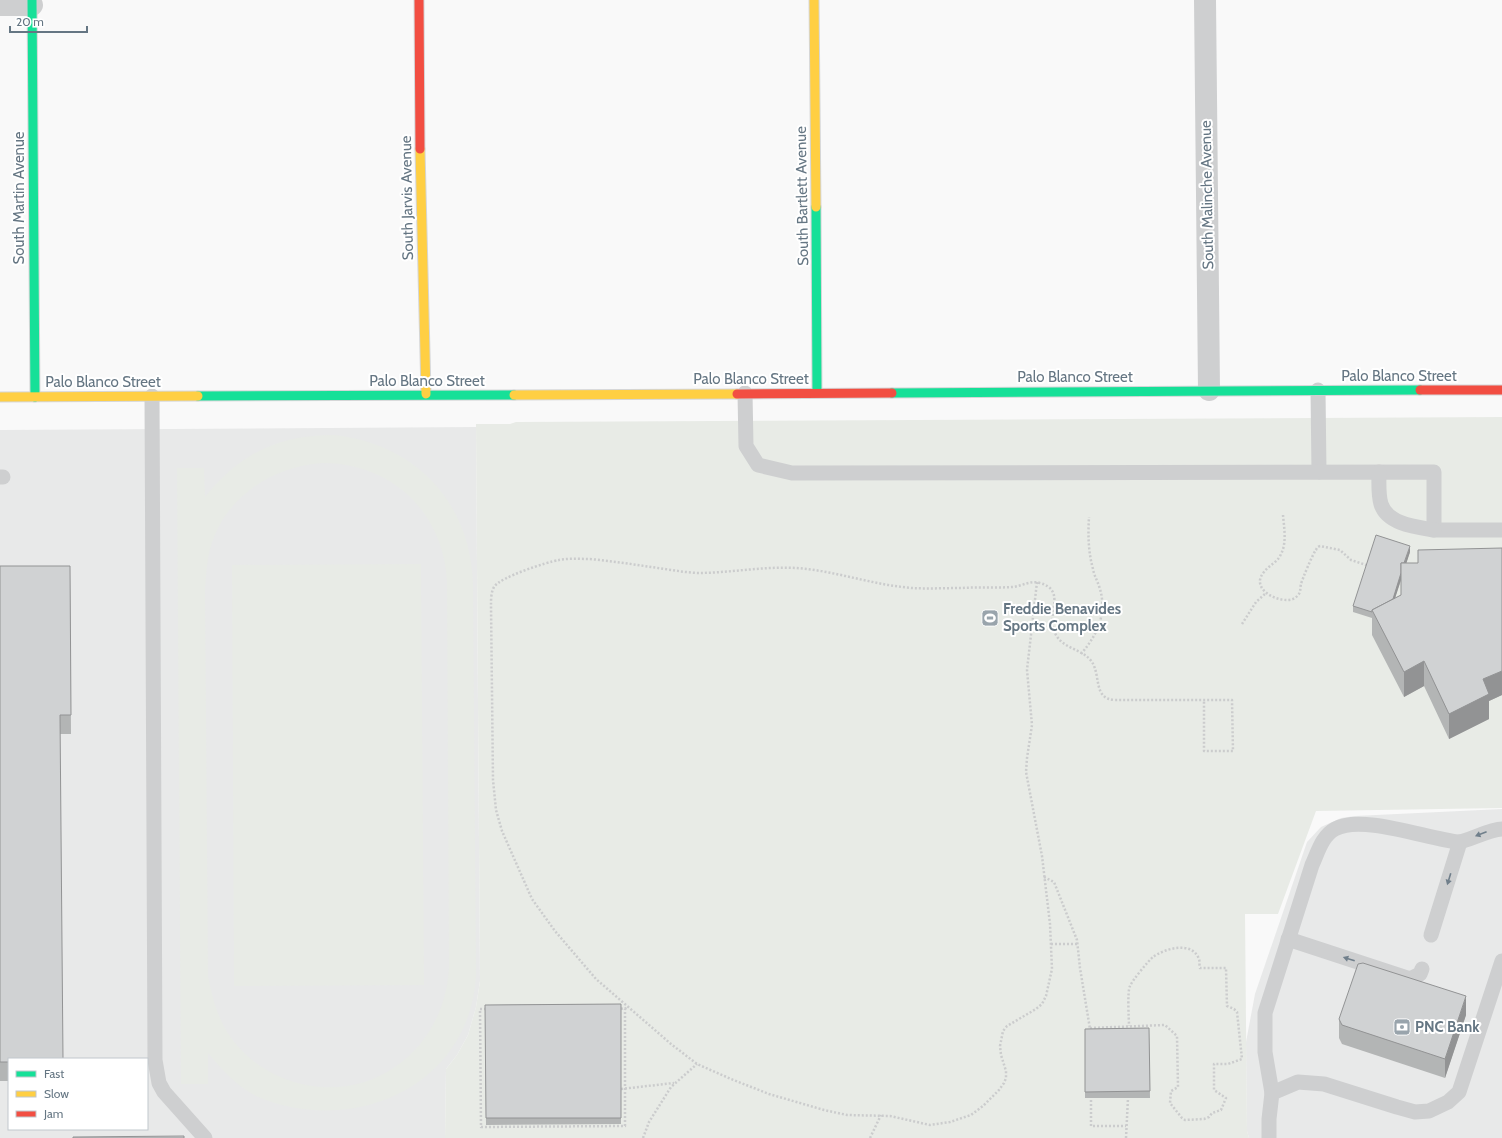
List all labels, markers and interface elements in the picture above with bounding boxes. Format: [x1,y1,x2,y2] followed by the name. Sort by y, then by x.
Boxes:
[10,8,87,34] scale bar
[16,14,44,29] text: 20 m
[1197,120,1217,270] street label: South Malinche Avenue
[792,126,812,266] street label: South Bartlett Avenue
[10,131,28,265] street label: South Martin Avenue
[397,135,417,261] street label: South Jarvis Avenue
[1341,367,1457,385] street label: Palo Blanco Street
[1017,368,1133,386] street label: Palo Blanco Street
[693,370,809,388] street label: Palo Blanco Street
[369,372,485,390] street label: Palo Blanco Street
[45,373,161,391] street label: Palo Blanco Street
[1003,600,1121,635] place label: Freddie Benavides Sports Complex
[980,608,1000,628] sports icon: Freddie Benavides Sports Complex
[1474,832,1486,838] one-way arrow
[1446,874,1452,886] one-way arrow
[1343,956,1355,962] one-way arrow
[1392,1017,1412,1037] bank icon: PNC Bank
[1415,1018,1480,1036] place label: PNC Bank
[8,1058,148,1130] legend
[44,1066,64,1081] text: Fast
[44,1086,69,1101] text: Slow
[43,1106,63,1121] text: Jam

